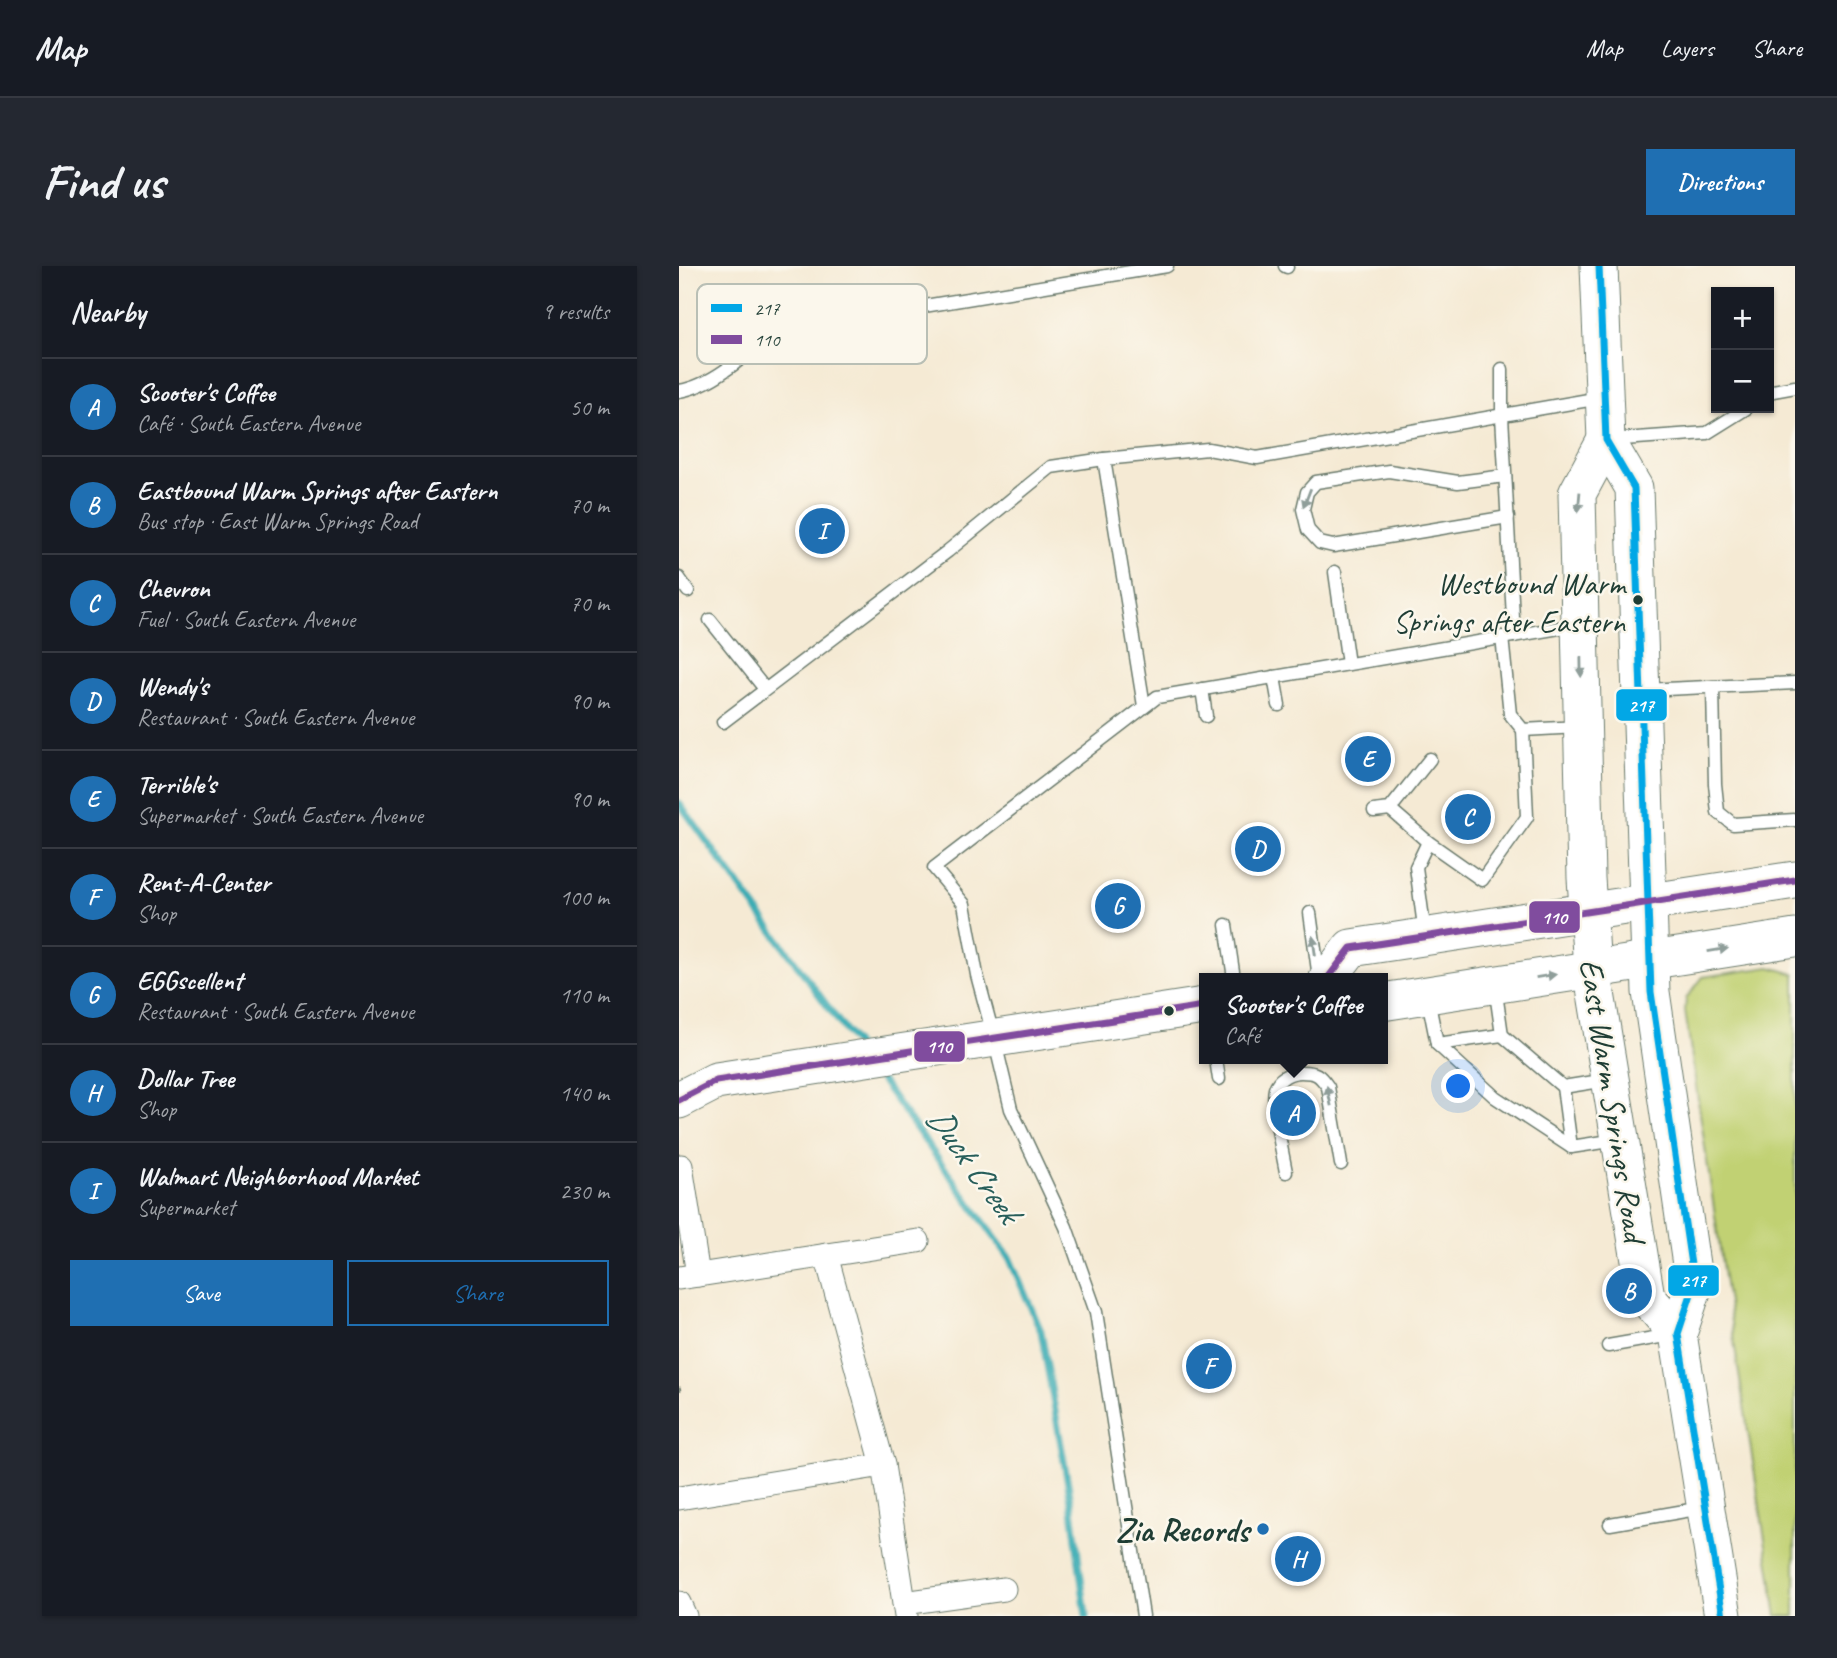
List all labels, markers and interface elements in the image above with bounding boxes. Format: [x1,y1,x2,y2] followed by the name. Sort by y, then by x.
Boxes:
[35,27,86,69] text: Map
[1586,33,1623,63] text: Map
[1661,33,1714,63] text: Layers
[1752,33,1802,63] text: Share
[1646,149,1795,215] button: Directions
[42,151,164,213] text: Find us
[697,284,927,364] legend
[1711,287,1774,413] map controls
[1711,287,1774,350] button: +
[70,293,146,331] text: Nearby
[542,297,609,326] text: 9 results
[754,297,781,321] text: 217
[754,328,781,352] text: 110
[1711,350,1774,413] button: −
[137,376,275,409] text: Scooter's Coffee
[87,393,99,422] text: A
[570,393,609,422] text: 50 m
[137,409,360,438] text: Café · South Eastern Avenue
[137,474,497,507] text: Eastbound Warm Springs after Eastern
[1301,488,1312,509] one-way arrow
[87,491,99,520] text: B
[570,491,609,520] text: 70 m
[1573,491,1584,513] one-way arrow
[799,505,845,557] pin: I
[137,507,417,536] text: Bus stop · East Warm Springs Road
[1393,564,1628,641] place label: Westbound Warm Springs after Eastern
[137,572,210,605] text: Chevron
[88,589,98,618] text: C
[570,589,609,618] text: 70 m
[1631,593,1645,607] marker: Westbound Warm Springs after Eastern
[137,605,355,634] text: Fuel · South Eastern Avenue
[1576,656,1587,678] one-way arrow
[137,670,208,703] text: Wendy's
[86,687,100,716] text: D
[570,687,609,716] text: 90 m
[1615,688,1668,722] line badge: 217
[1628,694,1656,718] text: 217
[137,703,414,732] text: Restaurant · South Eastern Avenue
[1345,733,1391,785] pin: E
[137,768,216,801] text: Terrible's
[87,785,99,814] text: E
[570,785,609,814] text: 90 m
[1445,791,1491,843] pin: C
[137,801,423,830] text: Supermarket · South Eastern Avenue
[1235,823,1281,875] pin: D
[137,866,270,899] text: Rent-A-Center
[1095,880,1141,932] pin: G
[88,883,98,912] text: F
[560,883,609,912] text: 100 m
[137,899,176,928] text: Shop
[1528,900,1581,934] line badge: 110
[1541,906,1569,930] text: 110
[1309,935,1320,957] one-way arrow
[1707,944,1729,955] one-way arrow
[1570,956,1657,1249] street label: East Warm Springs Road
[137,964,242,997] text: EGGscellent
[1536,970,1558,981] one-way arrow
[1199,973,1388,1064] popup
[87,981,99,1010] text: G
[560,981,609,1010] text: 110 m
[1225,988,1362,1021] text: Scooter's Coffee
[137,997,414,1026] text: Restaurant · South Eastern Avenue
[1162,1004,1176,1018] unlabelled marker
[1225,1021,1260,1050] text: Café
[913,1030,966,1063] line badge: 110
[926,1035,954,1059] text: 110
[137,1062,234,1095] text: Dollar Tree
[1441,1069,1475,1103] your location
[86,1079,100,1108] text: H
[560,1079,609,1108] text: 140 m
[1324,1085,1335,1107] one-way arrow
[1270,1087,1316,1139] pin: A
[137,1095,176,1124] text: Shop
[917,1098,1034,1236] water label: Duck Creek
[137,1160,418,1193] text: Walmart Neighborhood Market
[88,1177,98,1206] text: I
[560,1177,609,1206] text: 230 m
[137,1193,235,1222] text: Supermarket
[70,1260,333,1326] button: Save
[347,1260,609,1326] button: Share
[1667,1264,1720,1297] line badge: 217
[1606,1265,1652,1317] pin: B
[1680,1269,1708,1293] text: 217
[1186,1340,1232,1392] pin: F
[1116,1509,1252,1551] place label: Zia Records
[1255,1521,1271,1537] marker: Zia Records
[1275,1533,1321,1585] pin: H

